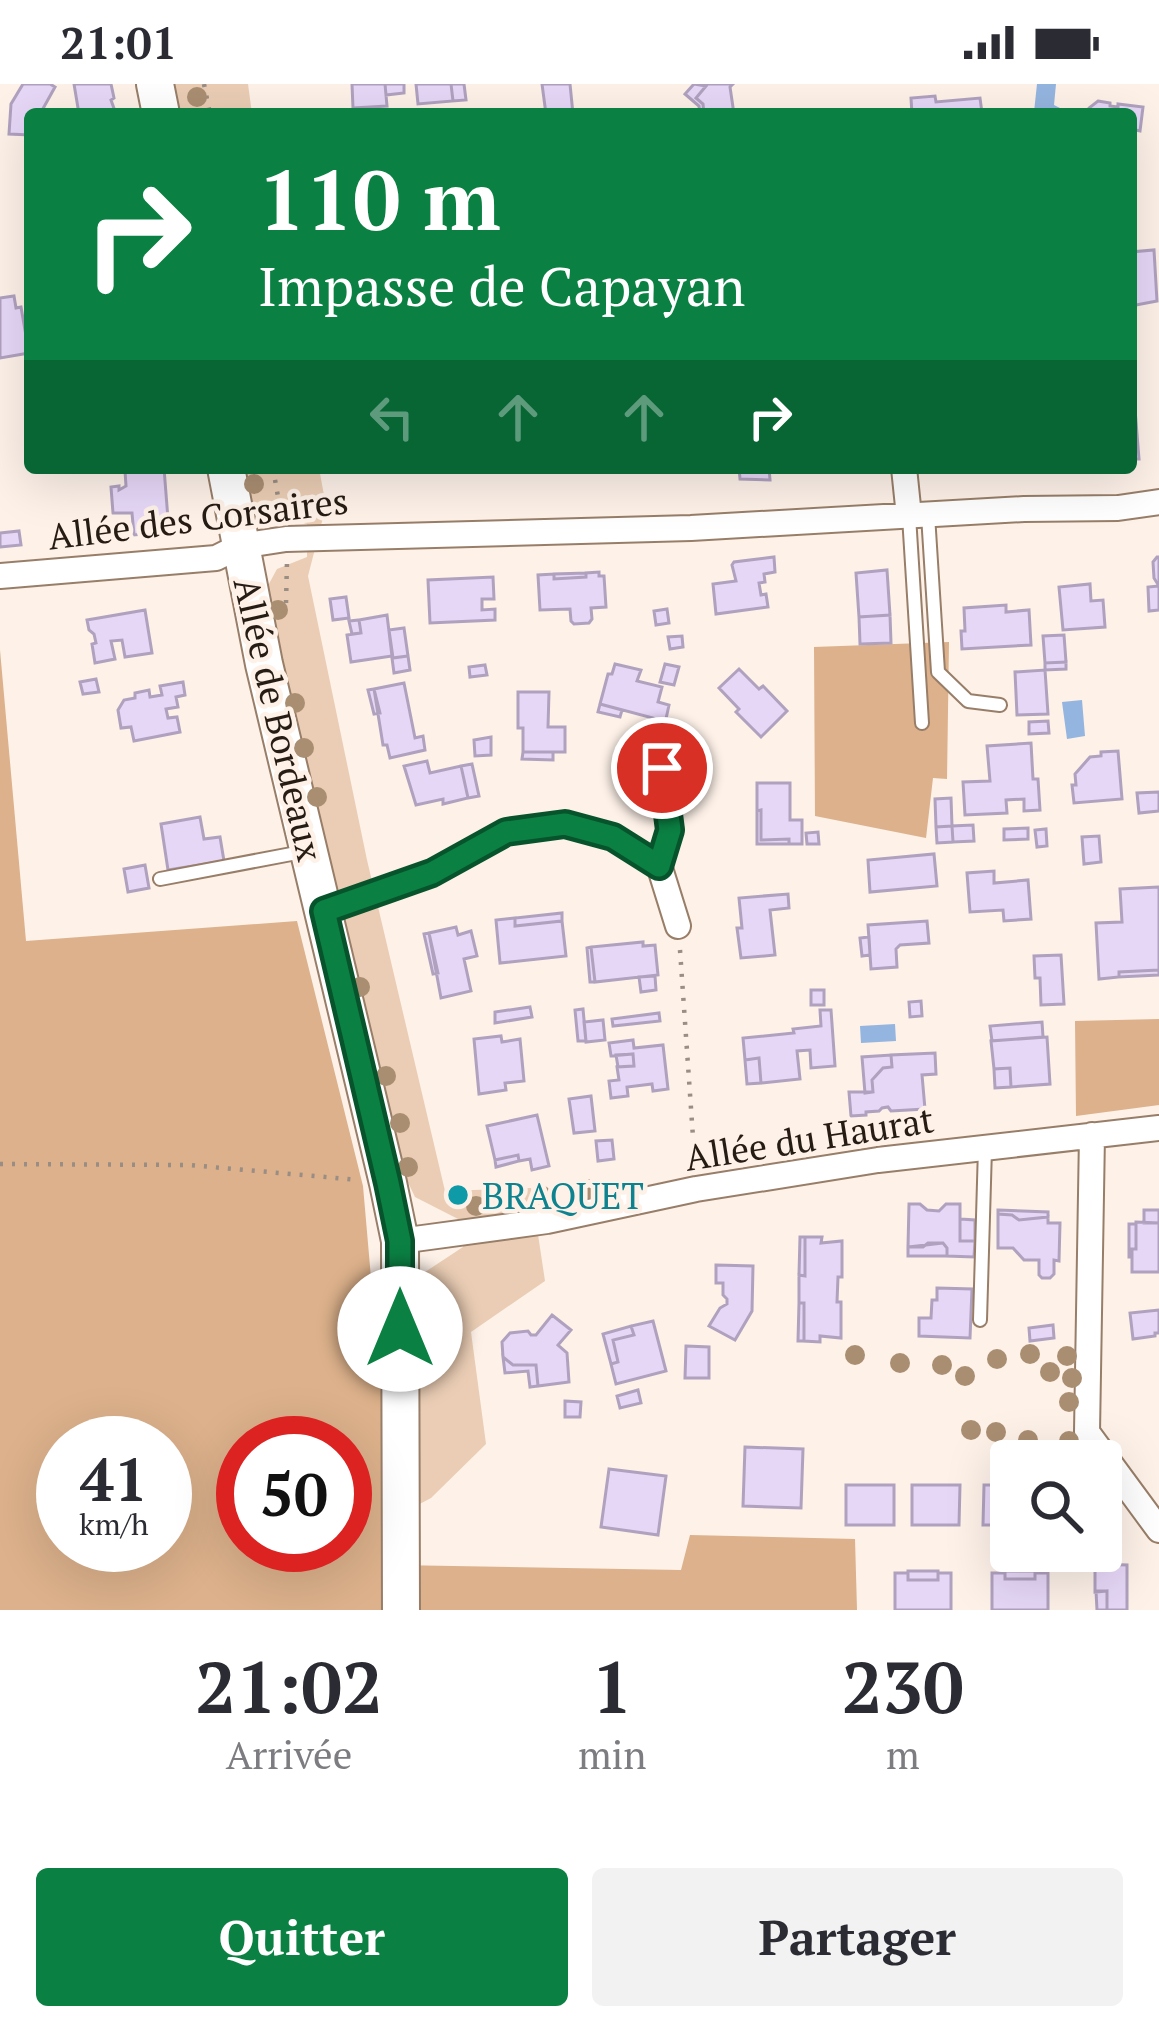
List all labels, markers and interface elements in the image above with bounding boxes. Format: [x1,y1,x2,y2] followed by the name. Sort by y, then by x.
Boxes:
[60,12,177,72] text: 21:01
[258,143,501,254] text: 110 m
[60,156,216,312] icon: right
[258,250,745,321] text: Impasse de Capayan
[359,384,425,450] icon: left
[485,384,551,450] icon: ahead
[611,384,677,450] icon: ahead
[737,384,803,450] icon: right
[45,476,351,560] street label: Allée des Corsaires
[224,573,335,866] street label: Allée de Bordeaux
[611,717,713,819] pin
[629,735,695,801] icon: arrive
[681,1095,937,1181] street label: Allée du Haurat
[482,1172,644,1219] place label: BRAQUET
[445,1182,471,1208] marker: BRAQUET
[337,1266,463,1392] position arrow
[216,1416,372,1572] speed limit sign: 50
[80,1439,148,1518] text: 41
[990,1440,1122,1572] map controls
[990,1440,1122,1572] button: search
[79,1504,149,1544] text: km/h
[195,1638,383,1734] text: 21:02
[592,1638,633,1734] text: 1
[842,1638,964,1734] text: 230
[226,1728,352,1780] text: Arrivée
[578,1728,646,1780] text: min
[886,1728,920,1780] text: m
[36,1868,568,2006] button: Quitter
[592,1868,1123,2006] button: Partager

